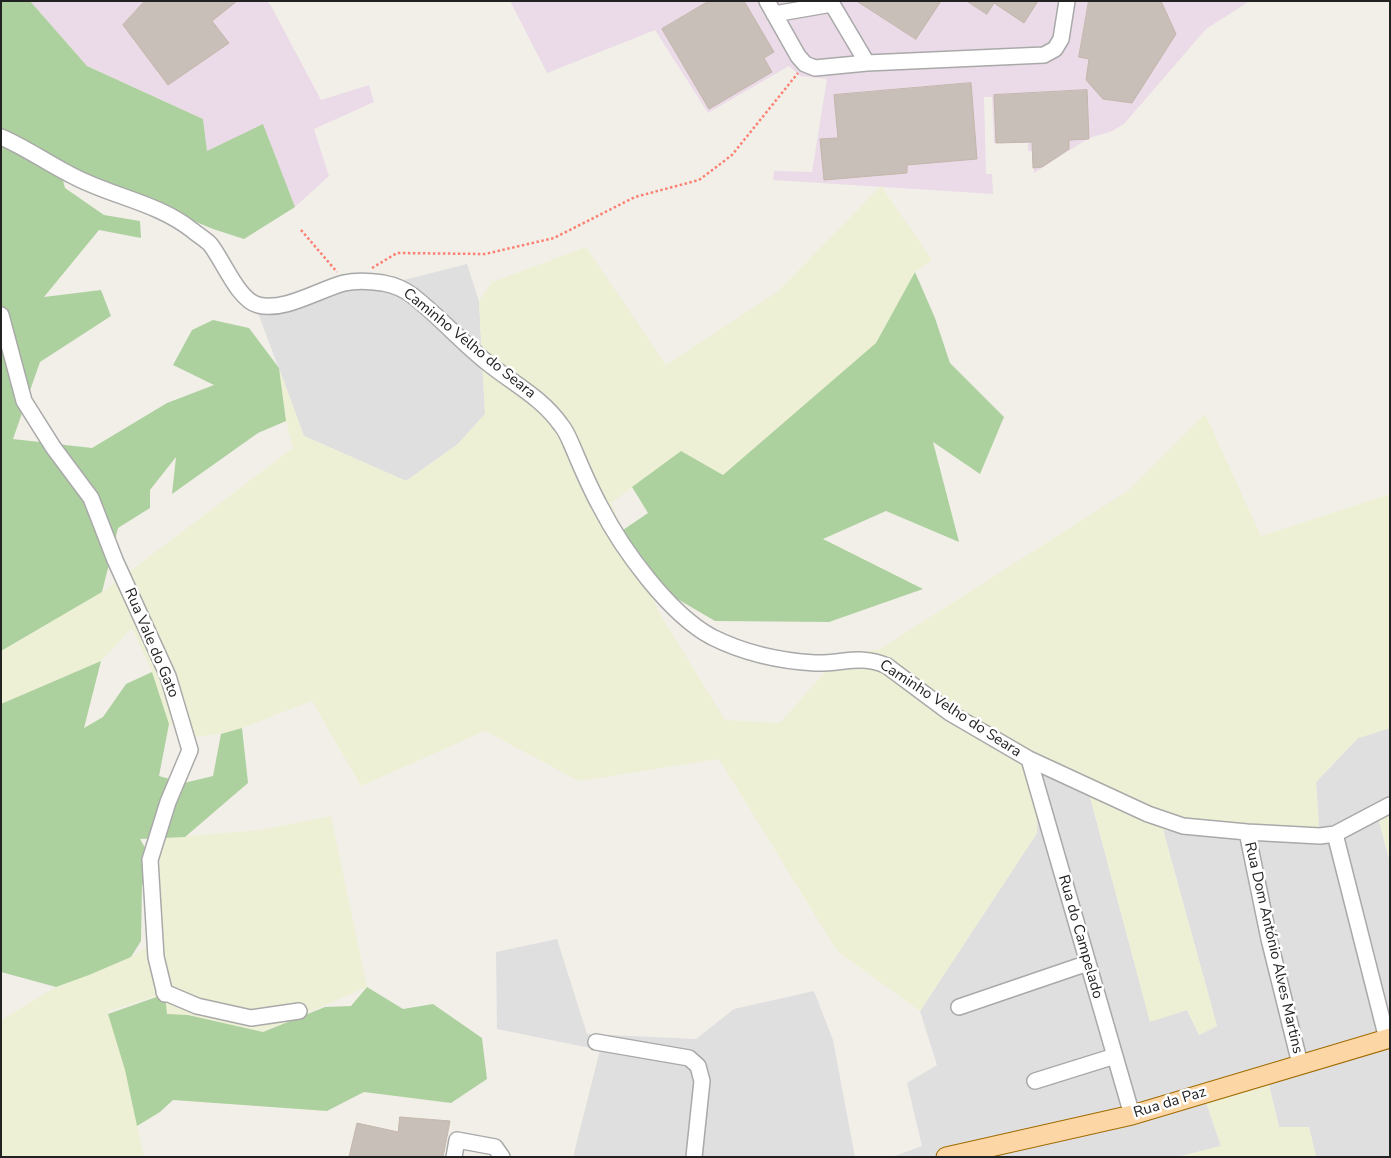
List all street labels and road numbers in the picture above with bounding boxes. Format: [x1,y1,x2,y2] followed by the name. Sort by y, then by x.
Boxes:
[399,285,539,403] street label: Caminho Velho do Seara
[120,586,182,700] street label: Rua Vale do Gato
[876,656,1024,762] street label: Caminho Velho do Seara
[1240,841,1306,1055] street label: Rua Dom António Alves Martins
[1054,873,1106,1001] street label: Rua do Campelado
[1132,1083,1208,1123] street label: Rua da Paz

